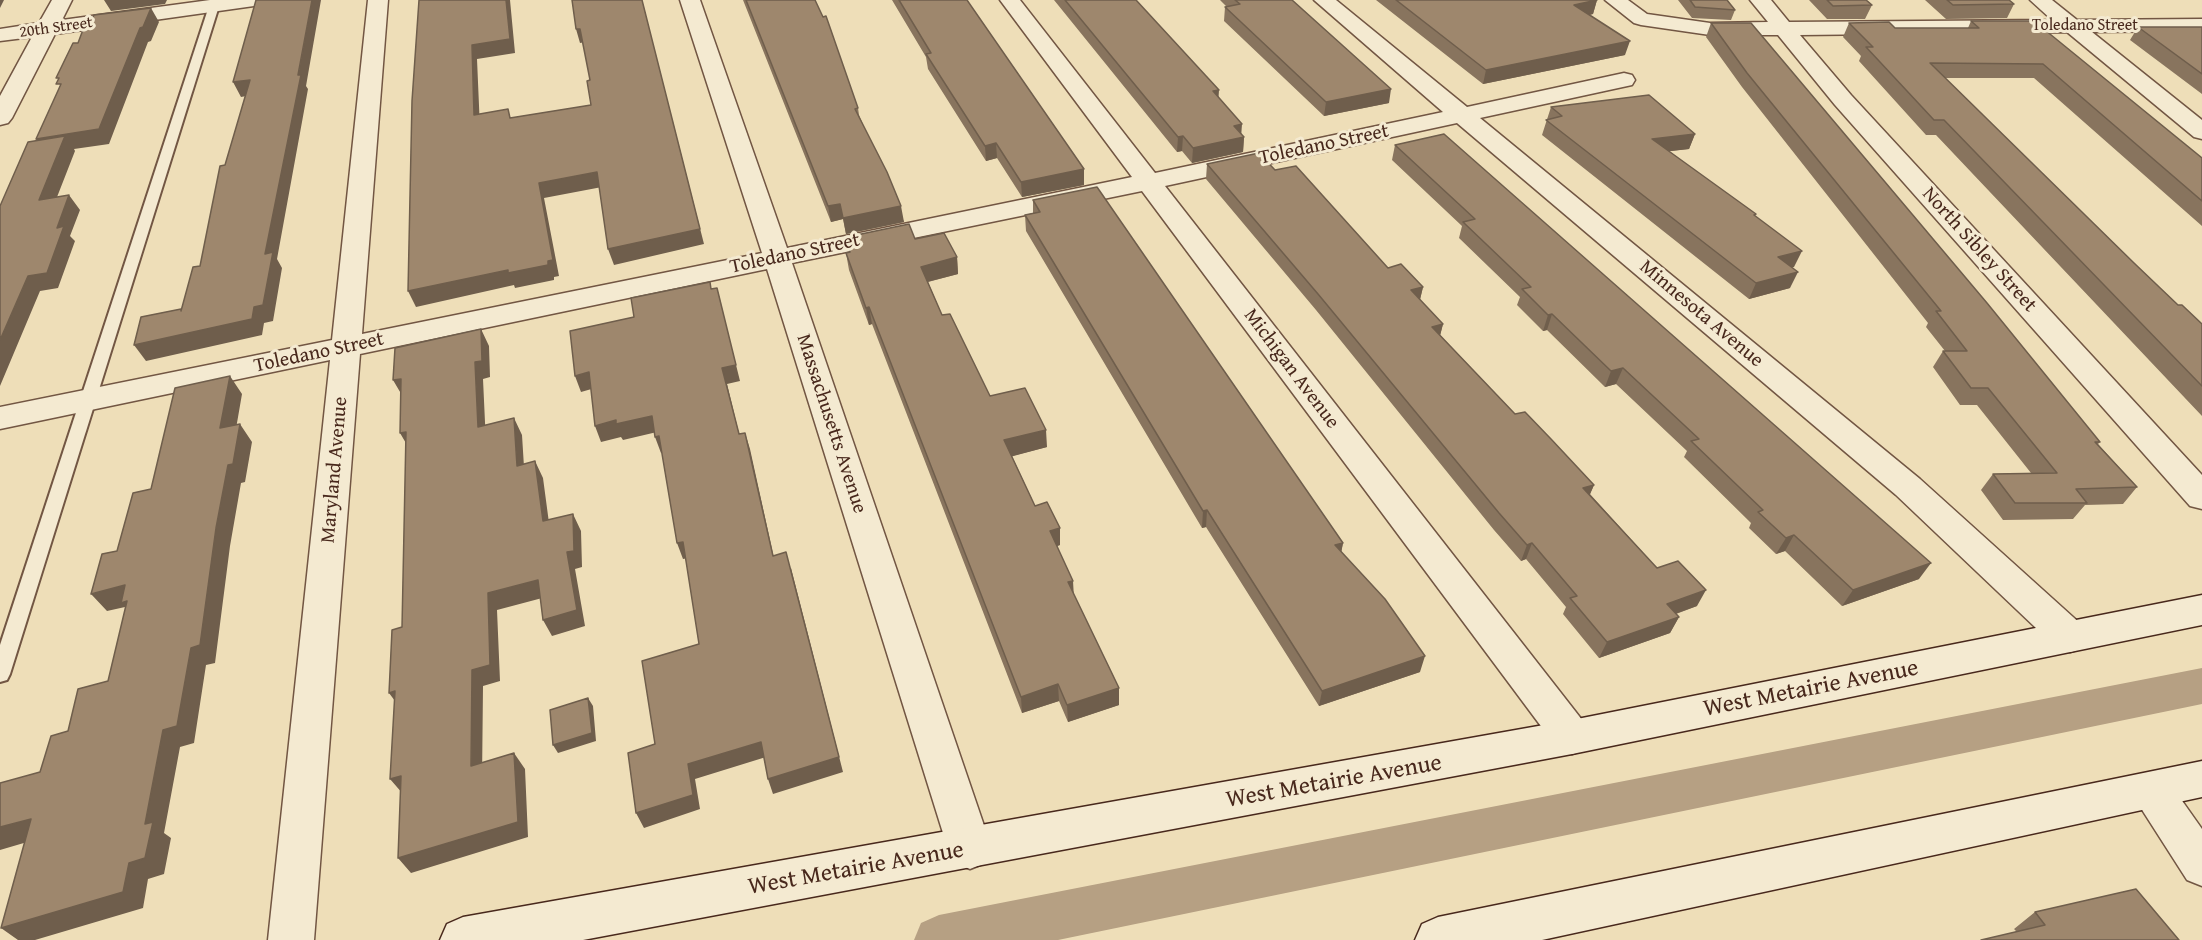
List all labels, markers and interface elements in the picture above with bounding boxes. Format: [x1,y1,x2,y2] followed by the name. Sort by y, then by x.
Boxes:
[18,13,94,43] street label: 20th Street
[2032,16,2138,36] street label: Toledano Street
[1257,120,1391,170] street label: Toledano Street
[1917,183,2041,317] street label: North Sibley Street
[728,229,862,279] street label: Toledano Street
[1634,255,1768,373] street label: Minnesota Avenue
[1238,304,1344,434] street label: Michigan Avenue
[252,328,386,378] street label: Toledano Street
[791,331,871,517] street label: Massachusetts Avenue
[317,396,353,544] street label: Maryland Avenue
[1701,654,1921,724] street label: West Metairie Avenue
[1224,749,1444,815] street label: West Metairie Avenue
[746,836,966,902] street label: West Metairie Avenue

